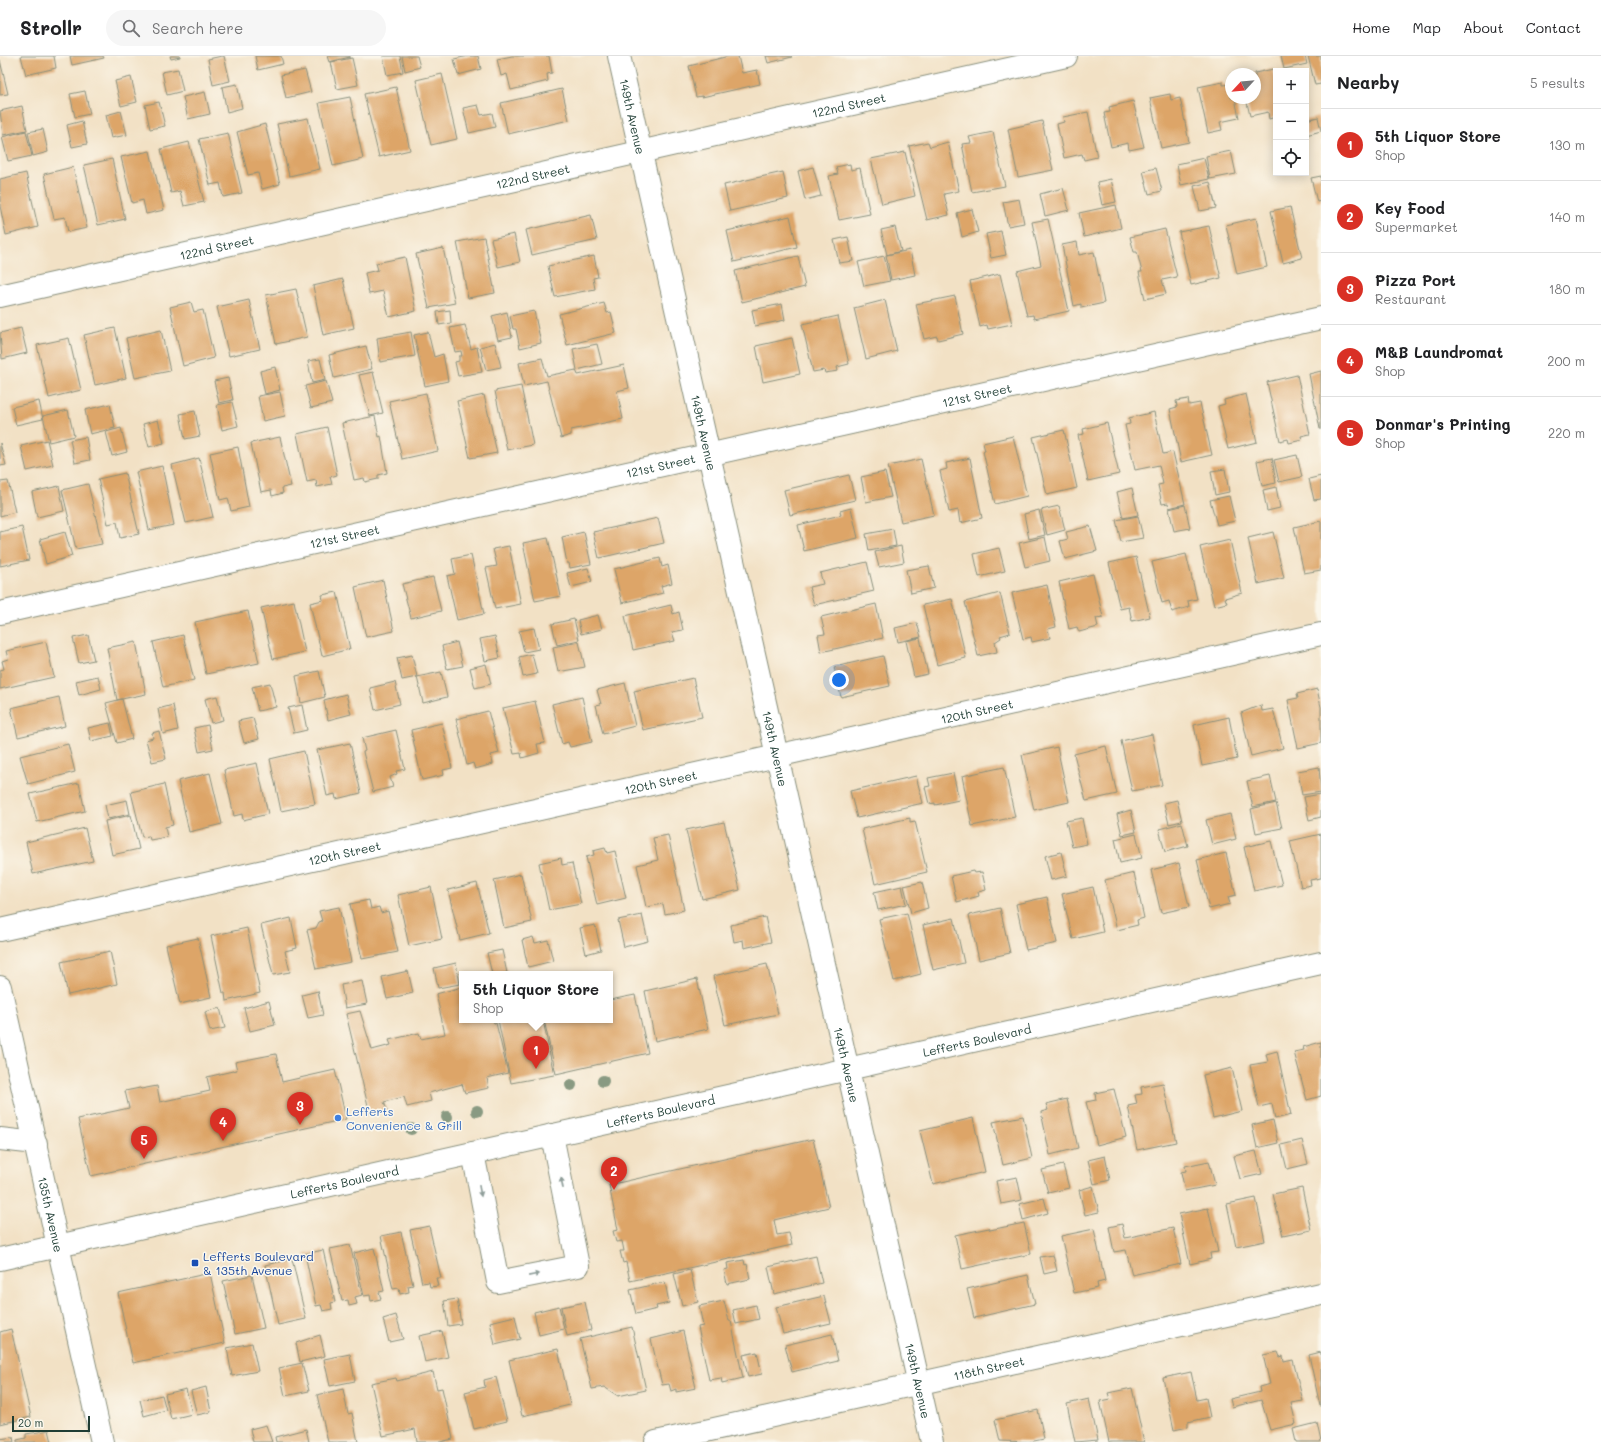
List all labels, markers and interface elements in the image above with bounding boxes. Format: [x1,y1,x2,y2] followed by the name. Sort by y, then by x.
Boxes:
[106,10,386,46] search box
[20,15,82,40] text: Strollr
[120,17,142,39] icon: search
[152,18,243,38] text: Search here
[1352,18,1390,37] text: Home
[1412,18,1441,37] text: Map
[1463,18,1504,37] text: About
[1526,18,1581,37] text: Contact
[1225,68,1261,104] north arrow
[1273,68,1309,176] map controls
[1273,68,1309,104] button: +
[1337,71,1399,93] text: Nearby
[1530,74,1585,91] text: 5 results
[616,77,649,156] street label: 149th Avenue
[810,89,887,121] street label: 122nd Street
[1273,104,1309,140] button: −
[1375,126,1501,146] text: 5th Liquor Store
[1347,136,1353,153] text: 1
[1549,136,1585,153] text: 130 m
[1273,140,1309,176] button: locate
[1375,146,1405,163] text: Shop
[494,160,571,192] street label: 122nd Street
[1375,198,1445,218] text: Key Food
[1346,208,1354,225] text: 2
[1549,208,1585,225] text: 140 m
[1375,218,1458,235] text: Supermarket
[178,231,255,263] street label: 122nd Street
[1375,270,1456,290] text: Pizza Port
[1346,280,1354,297] text: 3
[1549,280,1585,297] text: 180 m
[1375,290,1446,307] text: Restaurant
[1375,342,1503,362] text: M&B Laundromat
[1346,352,1354,369] text: 4
[1547,352,1585,369] text: 200 m
[1375,362,1405,379] text: Shop
[941,379,1013,410] street label: 121st Street
[688,393,720,472] street label: 149th Avenue
[1375,414,1510,434] text: Donmar's Printing
[1346,424,1354,441] text: 5
[1548,424,1585,441] text: 220 m
[1375,434,1405,451] text: Shop
[625,450,697,481] street label: 121st Street
[308,521,381,552] street label: 121st Street
[829,670,849,690] your location
[939,695,1014,727] street label: 120th Street
[759,709,792,788] street label: 149th Avenue
[623,766,698,798] street label: 120th Street
[307,837,382,869] street label: 120th Street
[459,971,613,1023] popup
[473,979,599,999] text: 5th Liquor Store
[473,999,503,1016] text: Shop
[921,1020,1033,1060] street label: Lefferts Boulevard
[830,1025,863,1104] street label: 149th Avenue
[523,1036,549,1069] pin: 1
[605,1091,717,1131] street label: Lefferts Boulevard
[287,1092,313,1125] pin: 3
[346,1103,462,1133] place label: Lefferts Convenience & Grill
[210,1108,236,1141] pin: 4
[333,1113,343,1123] marker: Lefferts Convenience & Grill
[131,1126,157,1159] pin: 5
[601,1157,627,1190] pin: 2
[289,1162,401,1202] street label: Lefferts Boulevard
[35,1175,67,1254] street label: 135th Avenue
[558,1177,564,1189] one-way arrow
[477,1185,483,1197] one-way arrow
[203,1248,314,1278] place label: Lefferts Boulevard & 135th Avenue
[190,1258,200,1268] marker: Lefferts Boulevard & 135th Avenue
[528,1272,541,1278] one-way arrow
[902,1341,934,1420] street label: 149th Avenue
[952,1352,1026,1384] street label: 118th Street
[12,1414,90,1433] scale bar
[18,1415,43,1430] text: 20 m

